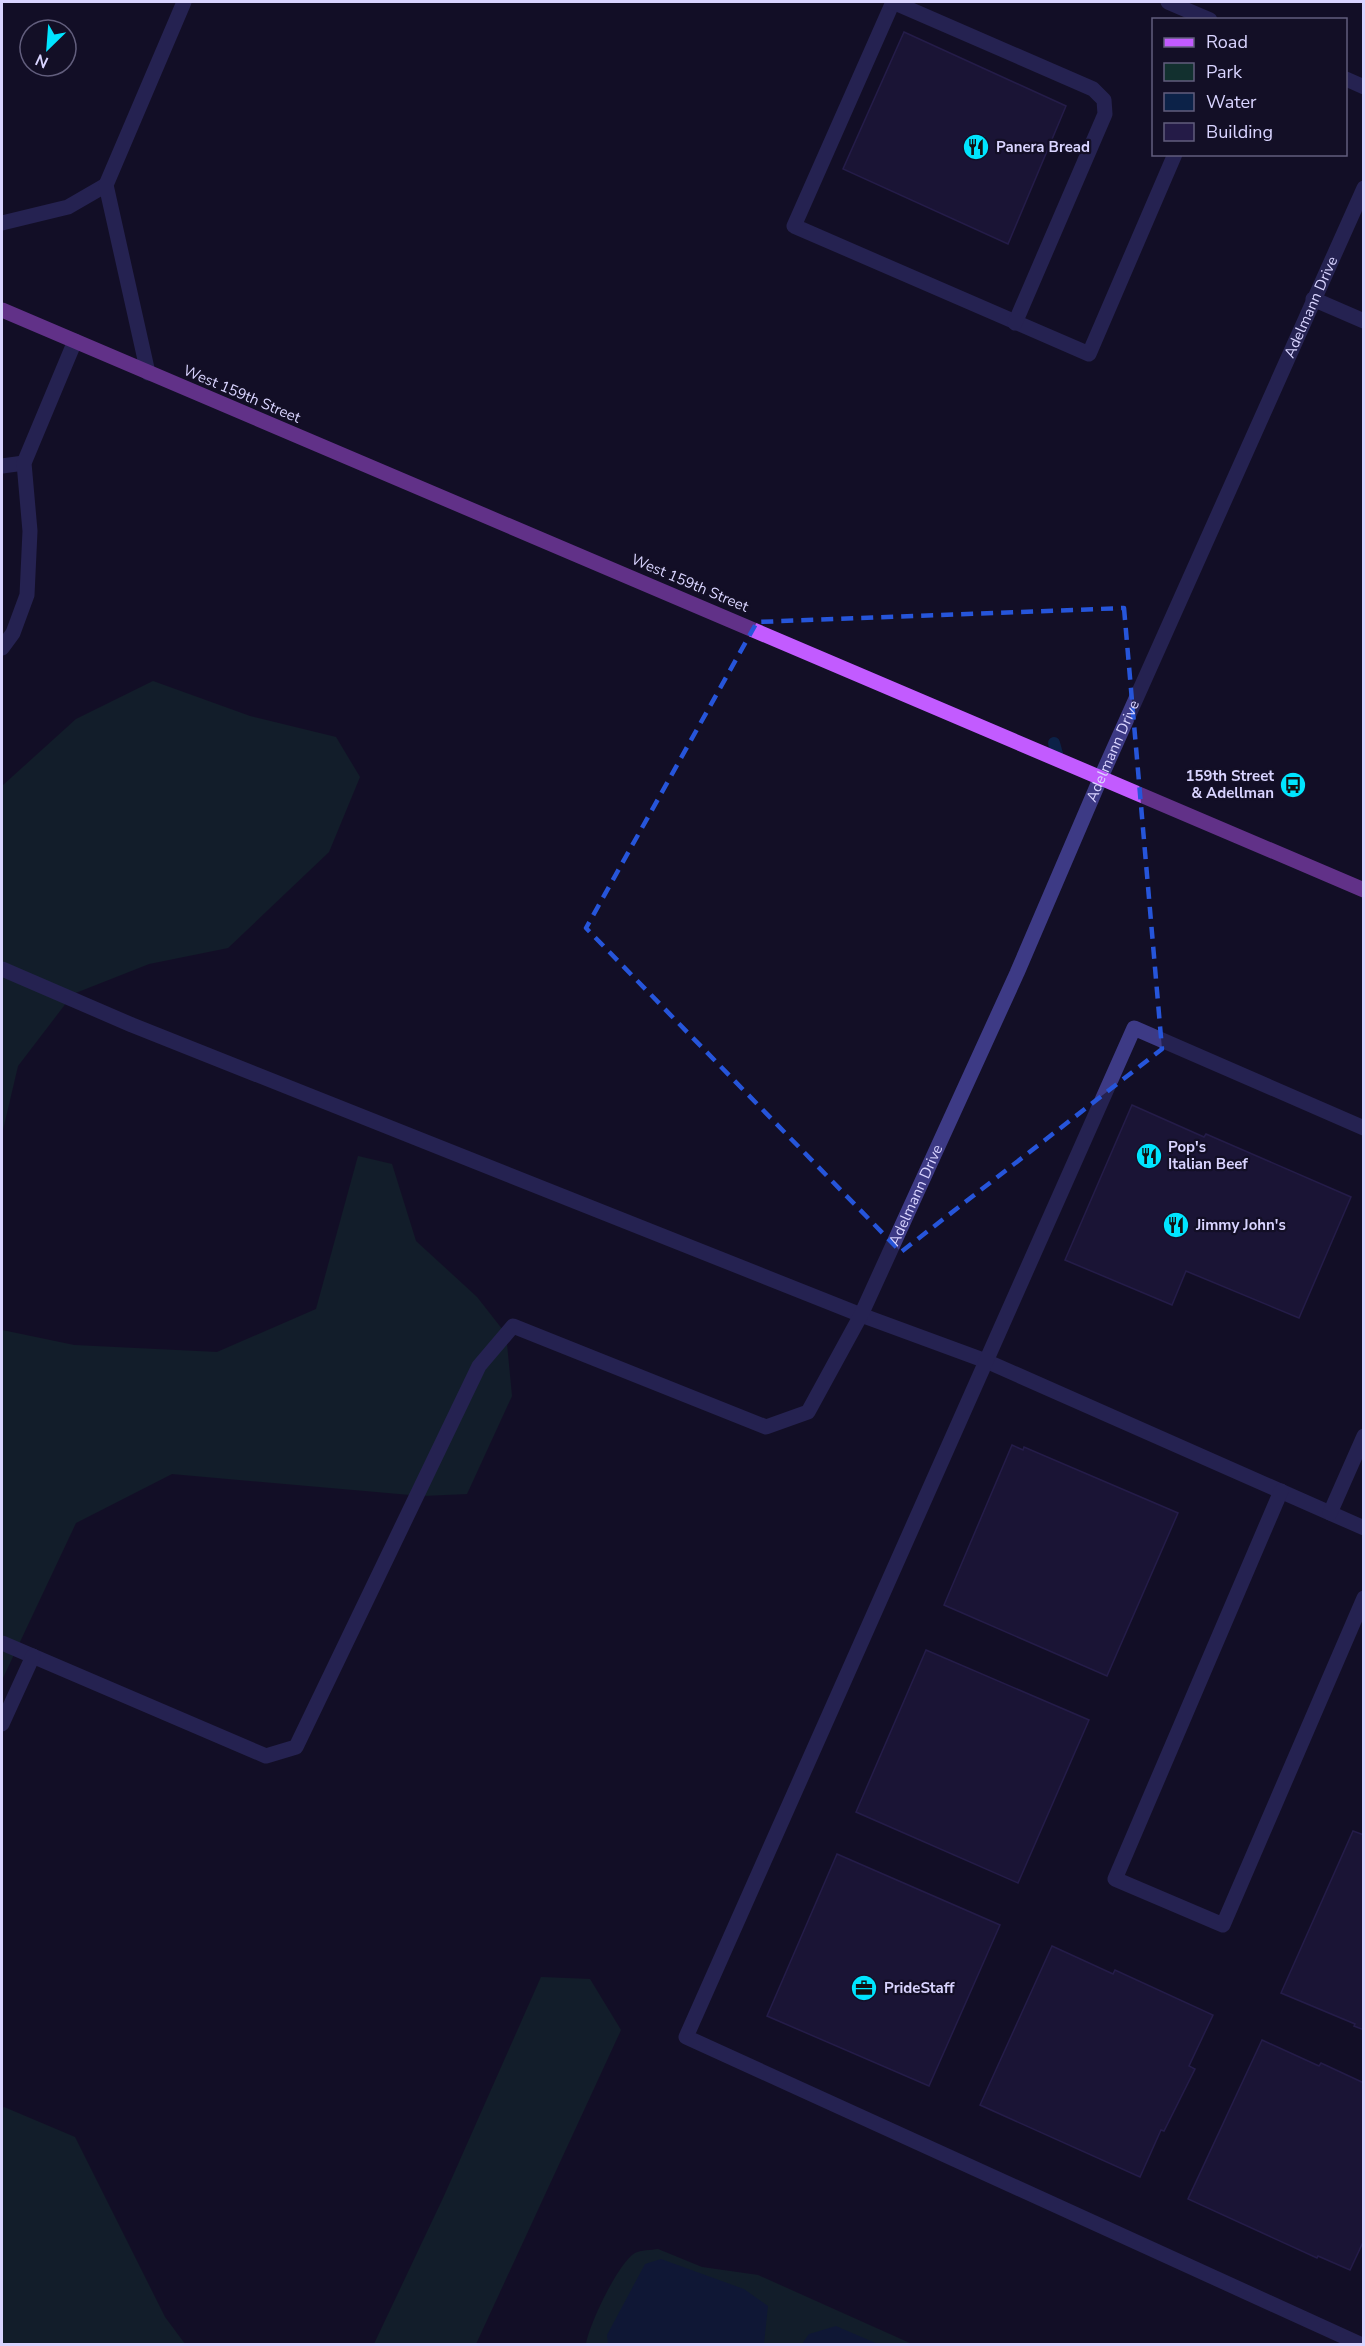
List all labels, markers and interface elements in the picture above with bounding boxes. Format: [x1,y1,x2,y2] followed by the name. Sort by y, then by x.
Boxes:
[18,18,78,78] north arrow
[1152,18,1347,156] legend
[1206,30,1248,54] text: Road
[32,48,52,73] text: N
[1206,60,1243,84] text: Park
[1206,90,1257,114] text: Water
[1206,120,1273,144] text: Building
[961,132,991,162] restaurant icon: Panera Bread
[996,137,1090,157] place label: Panera Bread
[1279,253,1342,361] street label: Adelmann Drive
[180,360,304,428] street label: West 159th Street
[628,549,752,617] street label: West 159th Street
[1082,697,1144,805] street label: Adelmann Drive
[1186,766,1274,803] place label: 159th Street & Adellman
[1278,770,1308,800] bus stop icon: 159th Street & Adellman
[1168,1137,1248,1174] place label: Pop's Italian Beef
[884,1141,947,1249] street label: Adelmann Drive
[1134,1141,1164,1171] restaurant icon: Pop's Italian Beef
[1161,1210,1191,1240] restaurant icon: Jimmy John's
[1195,1215,1286,1235] place label: Jimmy John's
[849,1973,879,2003] office icon: PrideStaff
[884,1978,955,1998] place label: PrideStaff

